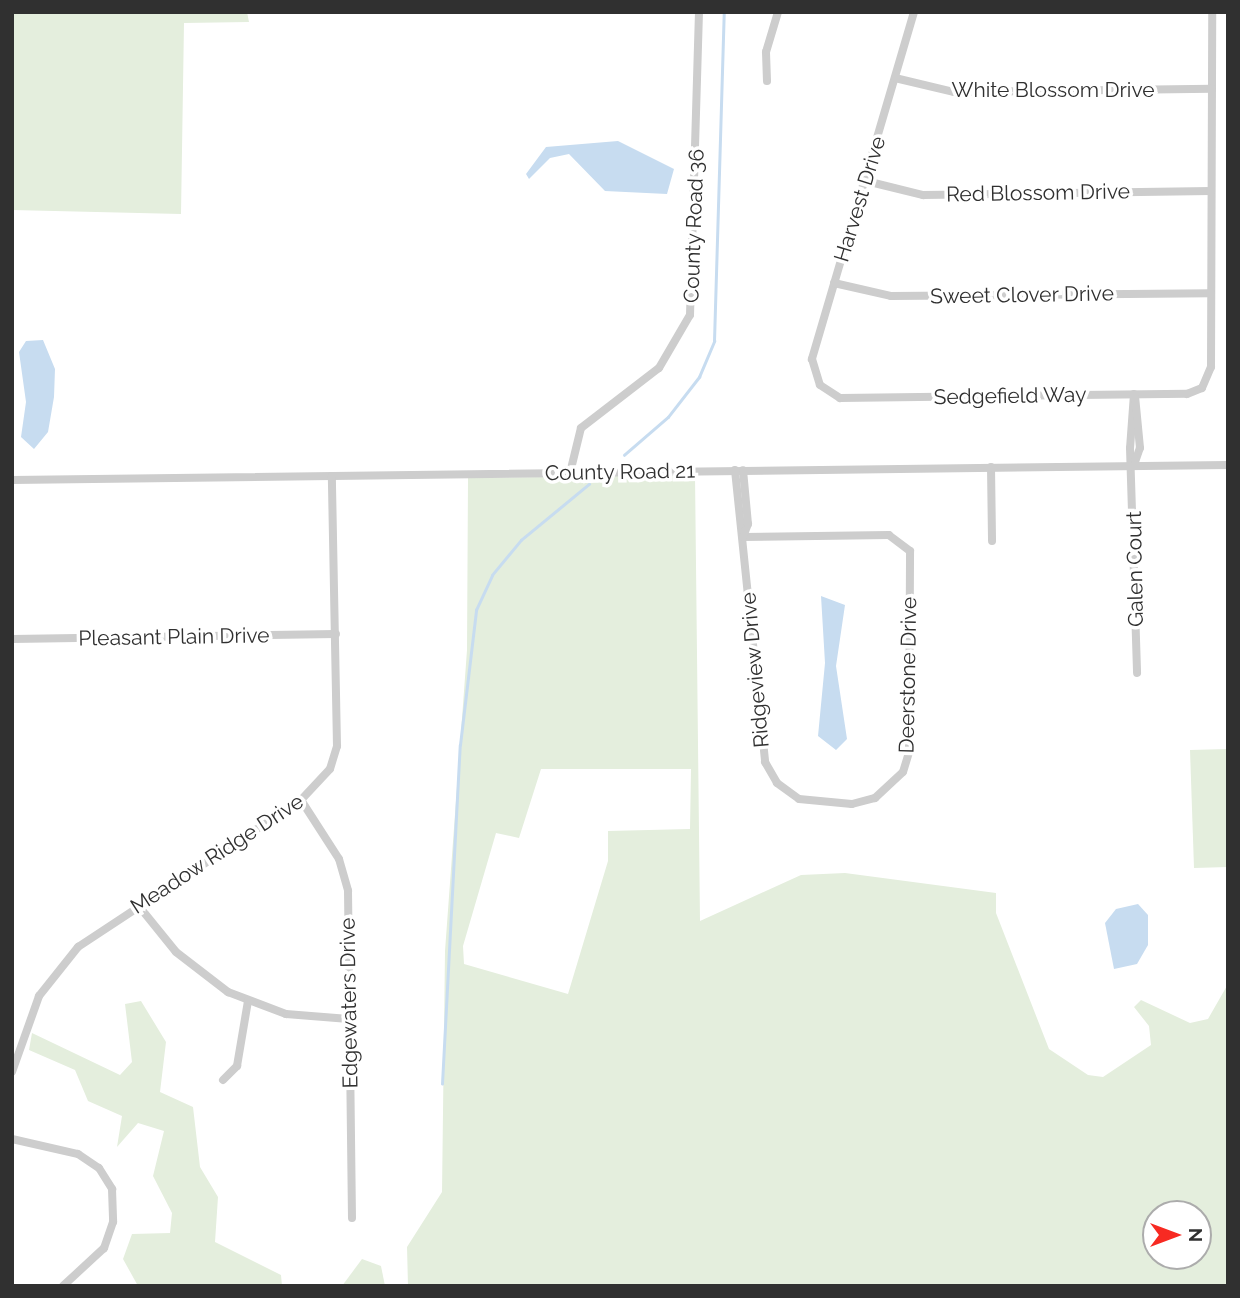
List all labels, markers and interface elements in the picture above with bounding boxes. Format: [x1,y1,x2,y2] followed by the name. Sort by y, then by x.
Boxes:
[951,77,1155,103] street label: White Blossom Drive
[829,133,891,265] street label: Harvest Drive
[679,148,709,304] street label: County Road 36
[946,179,1130,207] street label: Red Blossom Drive
[930,281,1114,309] street label: Sweet Clover Drive
[933,382,1087,410] street label: Sedgefield Way
[544,458,696,486] street label: County Road 21
[1121,511,1149,627] street label: Galen Court
[736,591,774,749] street label: Ridgeview Drive
[894,597,922,753] street label: Deerstone Drive
[78,623,270,651] street label: Pleasant Plain Drive
[126,789,308,919] street label: Meadow Ridge Drive
[335,917,363,1089] street label: Edgewaters Drive
[1142,1200,1212,1270] north arrow
[1185,1228,1207,1242] text: N

